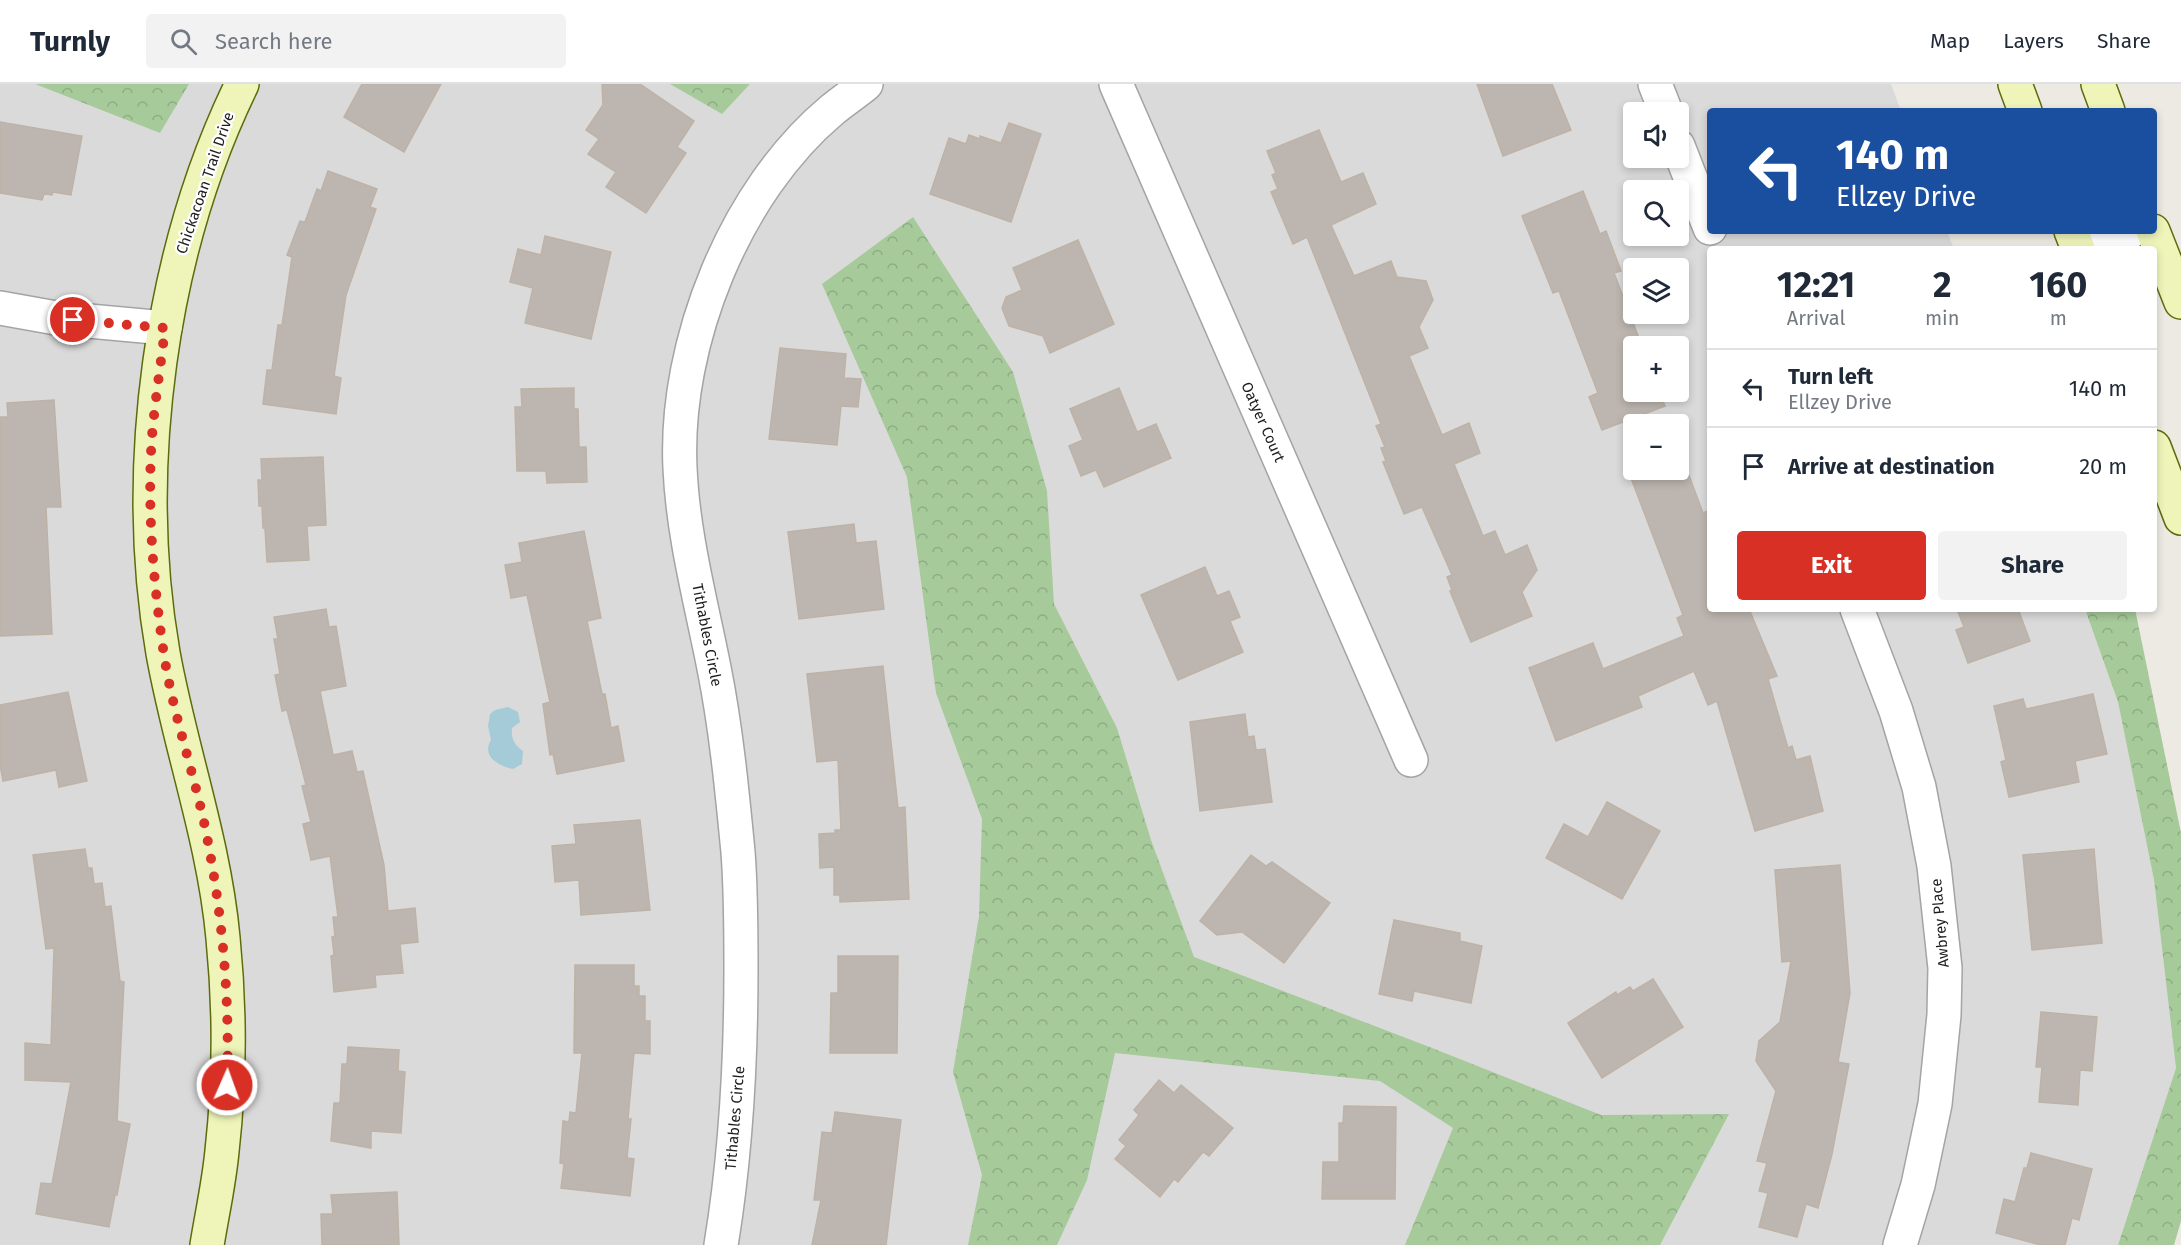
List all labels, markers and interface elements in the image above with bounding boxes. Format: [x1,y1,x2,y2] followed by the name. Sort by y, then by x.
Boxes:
[146,14,566,68] search box
[30,25,110,58] text: Turnly
[167,25,200,58] icon: search
[215,28,332,55] text: Search here
[1930,28,1970,54] text: Map
[2003,28,2064,54] text: Layers
[2097,28,2151,54] text: Share
[1623,102,1689,480] map controls
[1623,102,1689,168] button: sound
[172,110,238,256] street label: Chickacoan Trail Drive
[1836,130,1949,180] text: 140 m
[1737,132,1815,210] icon: left
[1623,180,1689,246] button: search
[1836,181,1976,213] text: Ellzey Drive
[1623,258,1689,324] button: layers
[1777,263,1855,307] text: 12:21
[1933,263,1952,307] text: 2
[2029,263,2087,307] text: 160
[47,294,98,345] pin
[56,303,89,336] icon: arrive
[1787,306,1845,330] text: Arrival
[1925,306,1959,330] text: min
[2050,306,2067,330] text: m
[1623,336,1689,402] button: +
[1788,363,1873,390] text: Turn left
[1737,372,1770,405] icon: left
[2069,375,2127,402] text: 140 m
[1237,379,1289,465] street label: Oatyer Court
[1788,390,1892,414] text: Ellzey Drive
[1623,414,1689,480] button: −
[1737,450,1770,483] icon: arrive
[1788,453,1995,480] text: Arrive at destination
[2079,453,2127,480] text: 20 m
[1737,531,1926,600] button: Exit
[1938,531,2127,600] button: Share
[688,582,726,688] street label: Tithables Circle
[1927,878,1953,968] street label: Awbrey Place
[195,1053,259,1117] position arrow
[721,1065,749,1171] street label: Tithables Circle

